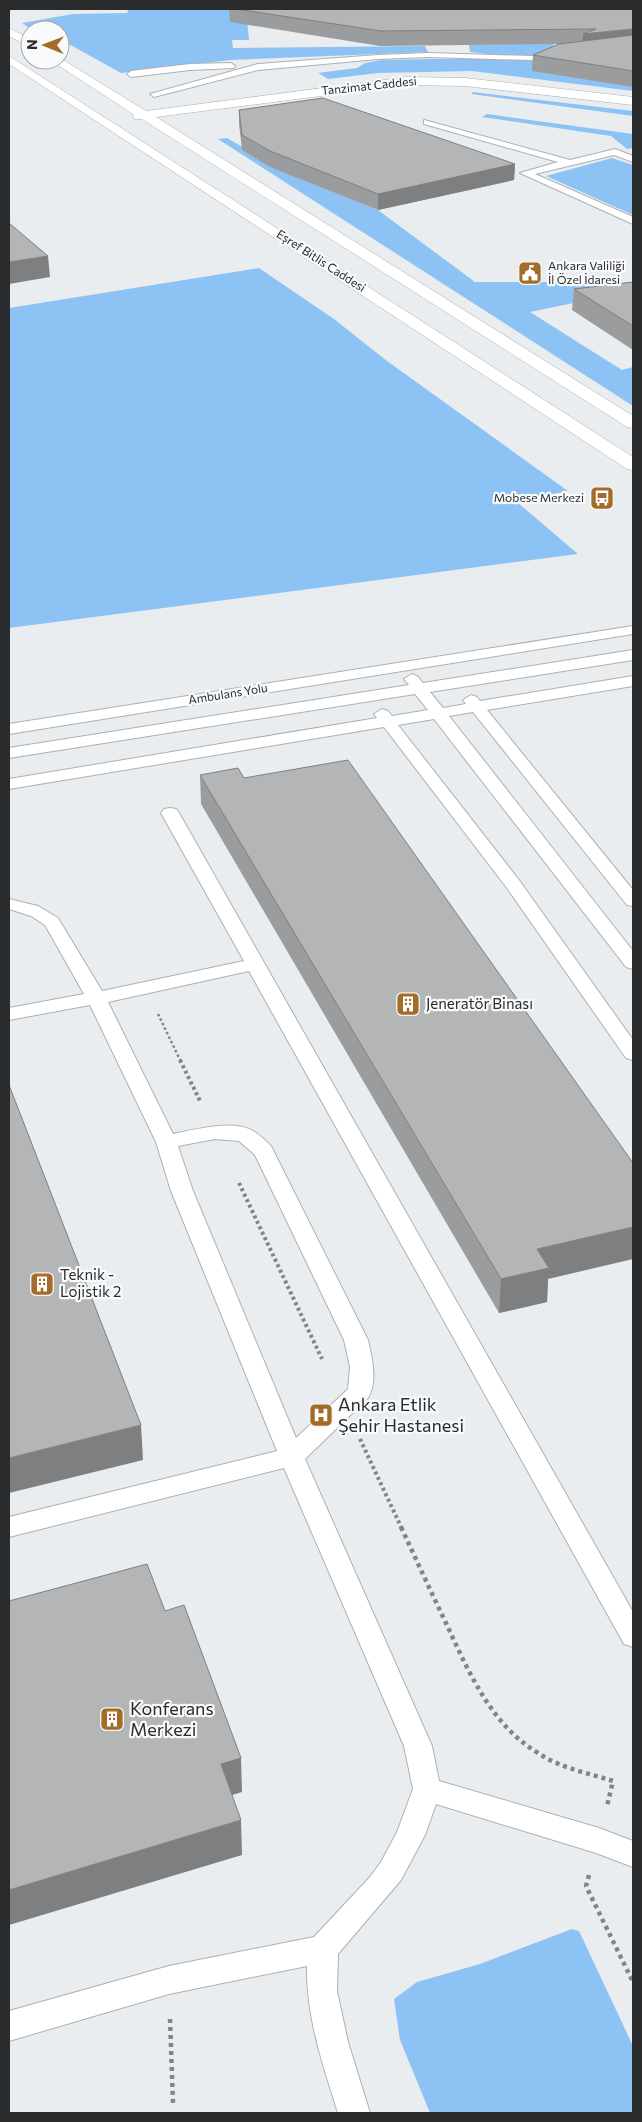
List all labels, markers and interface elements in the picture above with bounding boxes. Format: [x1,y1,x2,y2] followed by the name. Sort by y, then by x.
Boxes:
[20,20,70,70] north arrow
[23,39,40,50] text: N
[320,73,417,97] street label: Tanzimat Caddesi
[274,226,369,294] street label: Eşref Bitlis Caddesi
[548,258,625,286] place label: Ankara Valiliği İl Özel İdaresi
[517,260,543,286] public building icon: Ankara Valiliği İl Özel İdaresi
[589,485,615,511] bus stop icon: Mobese Merkezi
[494,490,584,504] place label: Mobese Merkezi
[187,680,269,706] street label: Ambulans Yolu
[395,991,421,1017] building icon: Jeneratör Binası
[426,994,533,1012] place label: Jeneratör Binası
[60,1265,121,1300] place label: Teknik - Lojistik 2
[29,1271,55,1297] building icon: Teknik - Lojistik 2
[338,1393,464,1436] place label: Ankara Etlik Şehir Hastanesi
[308,1402,334,1428] hospital icon: Ankara Etlik Şehir Hastanesi
[130,1697,214,1740] place label: Konferans Merkezi
[99,1706,125,1732] building icon: Konferans Merkezi

